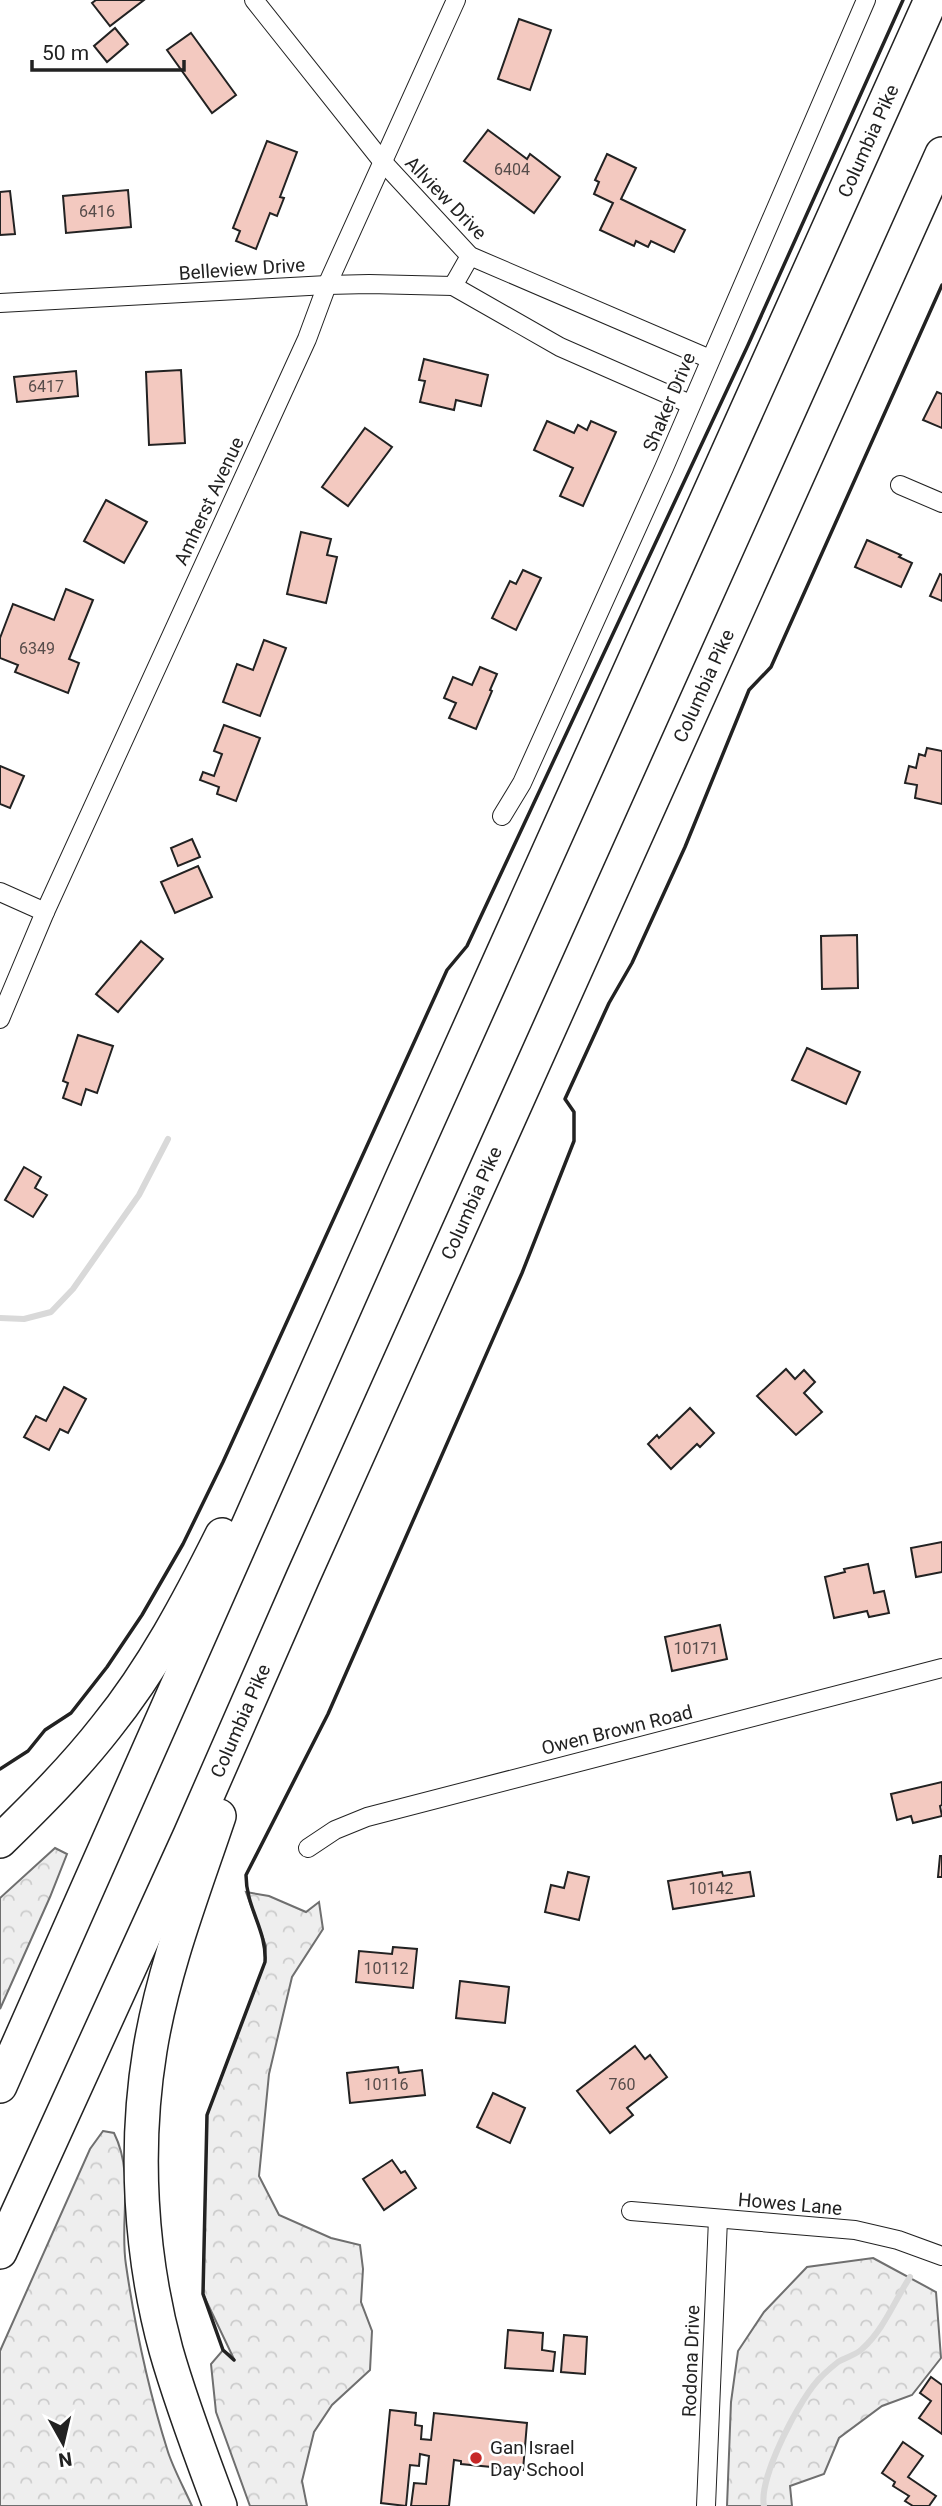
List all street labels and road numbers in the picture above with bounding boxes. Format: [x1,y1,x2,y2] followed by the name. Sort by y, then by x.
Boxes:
[832,81,903,201] street label: Columbia Pike
[400,151,492,245] street label: Allview Drive
[178,253,306,285] street label: Belleview Drive
[638,349,700,455] street label: Shaker Drive
[169,433,249,569] street label: Amherst Avenue
[668,626,739,746] street label: Columbia Pike
[436,1143,506,1263] street label: Columbia Pike
[205,1660,275,1781] street label: Columbia Pike
[539,1700,695,1760] street label: Owen Brown Road
[737,2188,843,2220] street label: Howes Lane
[678,2304,704,2418] street label: Rodona Drive

